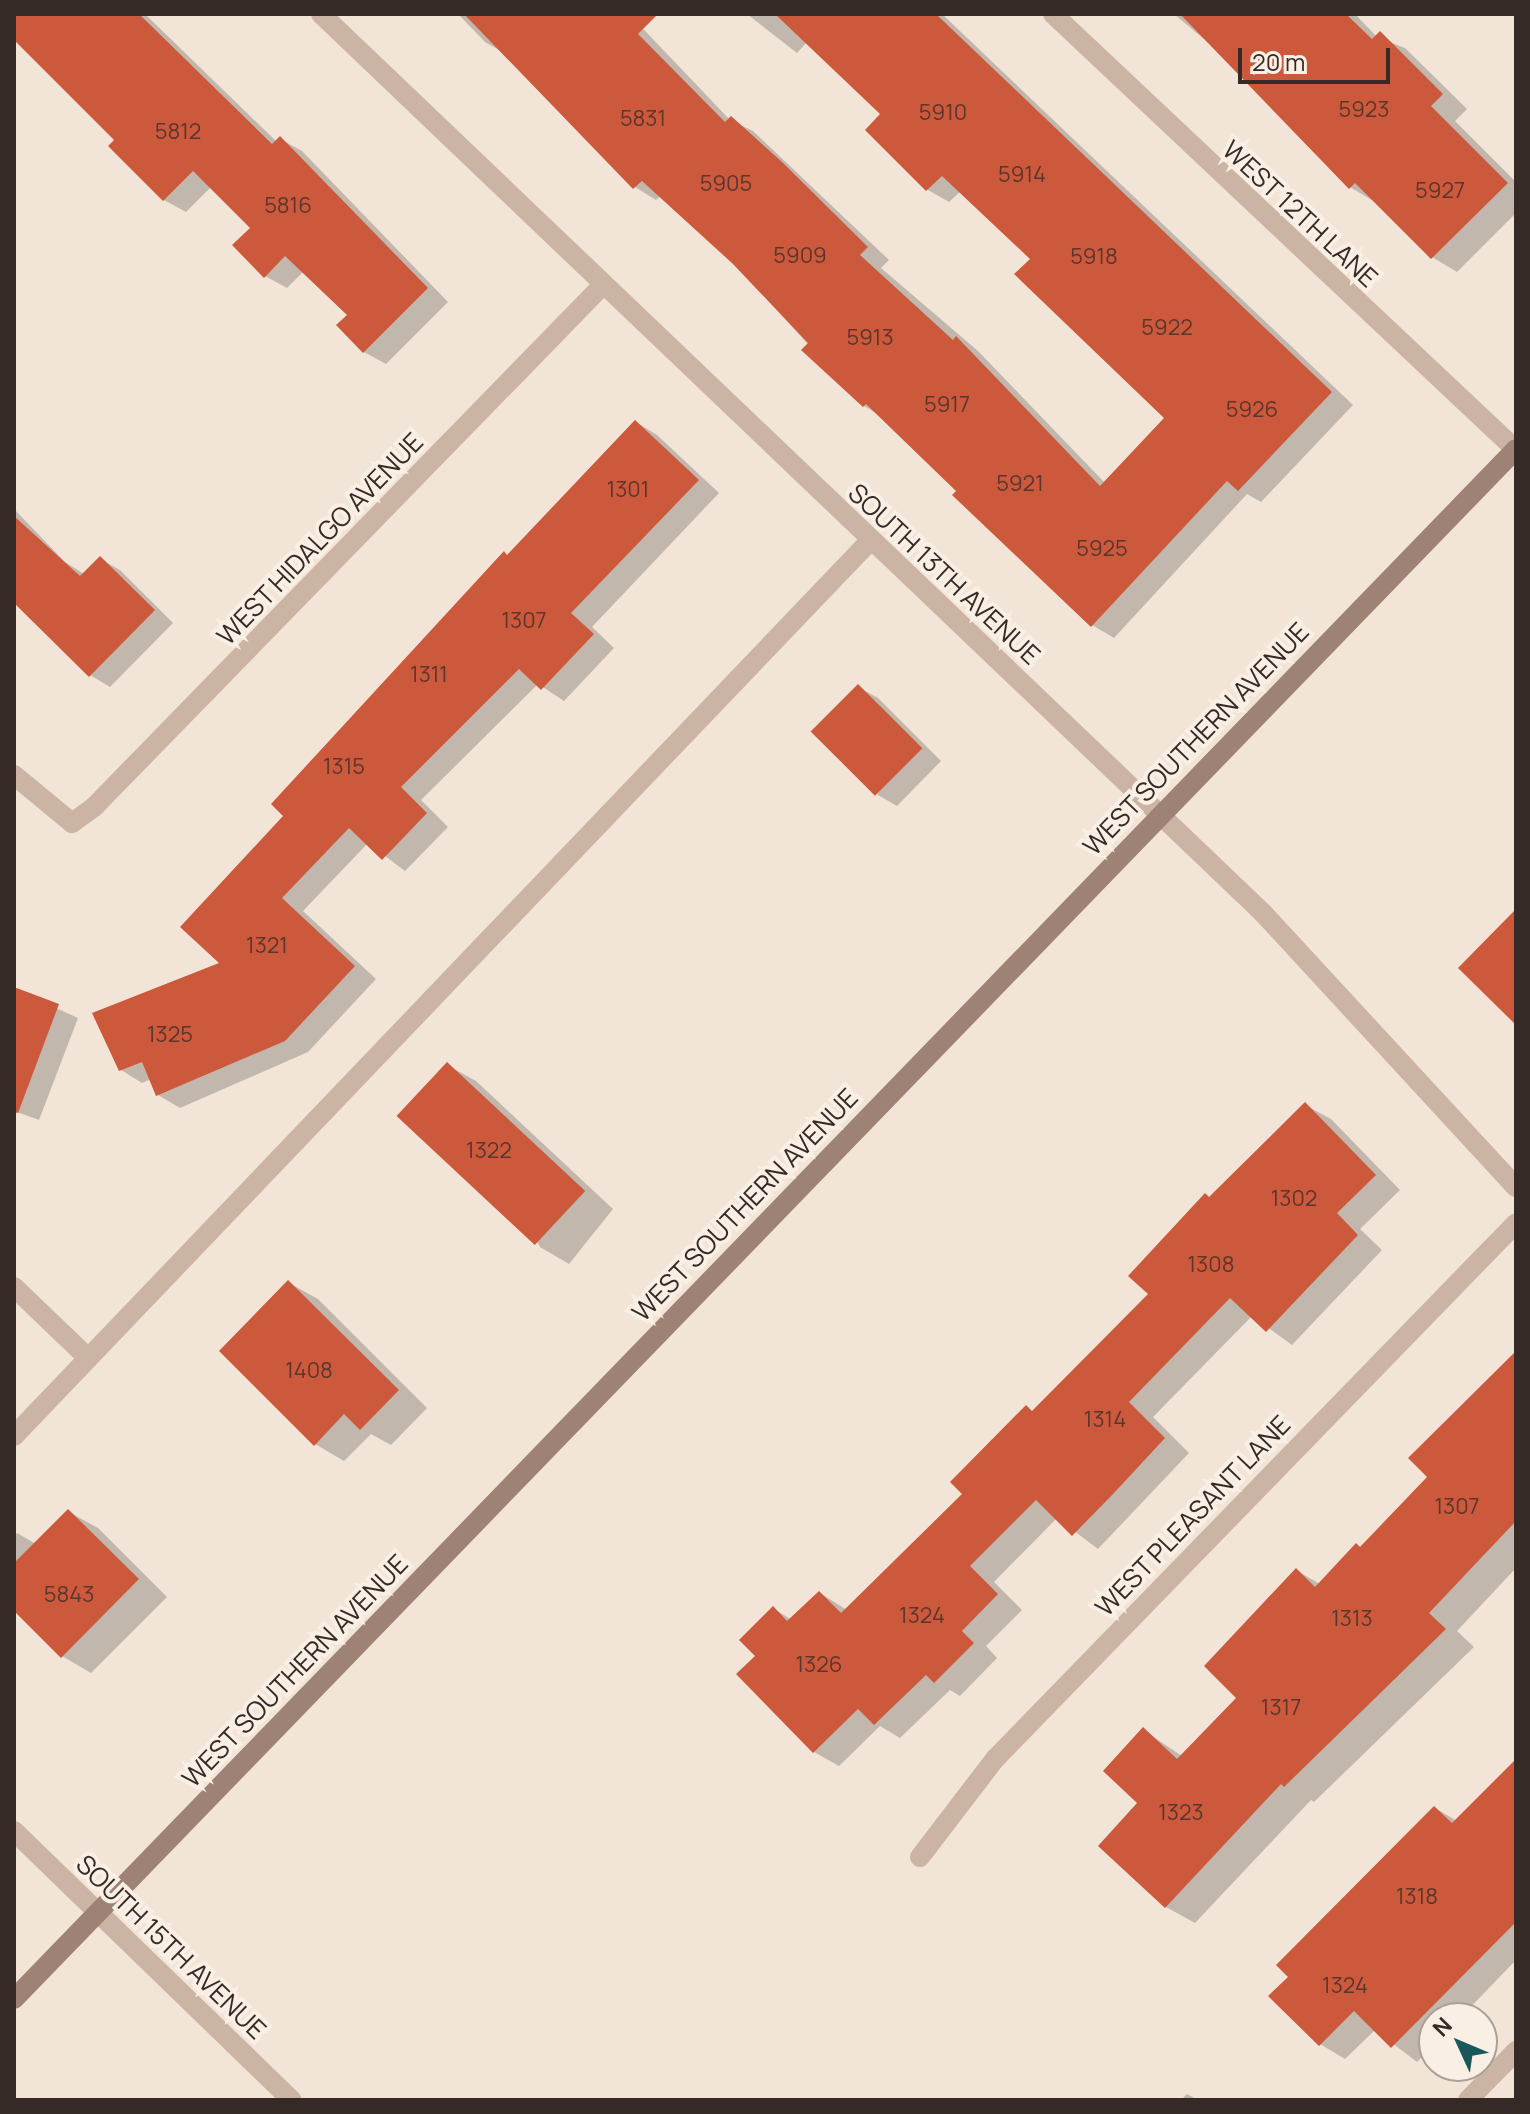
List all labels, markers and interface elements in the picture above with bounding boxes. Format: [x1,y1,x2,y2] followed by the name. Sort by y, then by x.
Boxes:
[1242,32,1394,82] scale bar
[1252,45,1305,78] text: 20 m
[1338,97,1390,123] house number: 5923
[919,100,967,126] house number: 5910
[620,106,666,132] house number: 5831
[155,119,201,145] house number: 5812
[1216,134,1384,294] street label: WEST 12TH LANE
[998,162,1046,188] house number: 5914
[700,171,752,197] house number: 5905
[1415,178,1465,204] house number: 5927
[264,193,312,219] house number: 5816
[773,243,827,269] house number: 5909
[1070,244,1118,270] house number: 5918
[1141,315,1193,341] house number: 5922
[846,325,894,351] house number: 5913
[924,392,970,418] house number: 5917
[1226,397,1278,423] house number: 5926
[210,426,430,652] street label: WEST HIDALGO AVENUE
[996,471,1044,497] house number: 5921
[607,477,649,503] house number: 1301
[842,477,1046,671] street label: SOUTH 13TH AVENUE
[1076,536,1128,562] house number: 5925
[501,608,547,634] house number: 1307
[1076,616,1316,862] street label: WEST SOUTHERN AVENUE
[410,662,448,688] house number: 1311
[323,754,365,780] house number: 1315
[246,933,288,959] house number: 1321
[147,1022,193,1048] house number: 1325
[625,1082,865,1328] street label: WEST SOUTHERN AVENUE
[466,1138,512,1164] house number: 1322
[1271,1186,1317,1212] house number: 1302
[1188,1252,1234,1278] house number: 1308
[285,1358,333,1384] house number: 1408
[1084,1407,1126,1433] house number: 1314
[1089,1409,1297,1623] street label: WEST PLEASANT LANE
[1434,1494,1480,1520] house number: 1307
[175,1548,415,1794] street label: WEST SOUTHERN AVENUE
[44,1582,94,1608] house number: 5843
[899,1603,945,1629] house number: 1324
[1331,1606,1373,1632] house number: 1313
[796,1652,842,1678] house number: 1326
[1261,1695,1301,1721] house number: 1317
[1158,1800,1204,1826] house number: 1323
[70,1848,272,2046] street label: SOUTH 15TH AVENUE
[1396,1884,1438,1910] house number: 1318
[1322,1973,1368,1999] house number: 1324
[1418,2002,1498,2082] north arrow
[1426,2011,1458,2043] text: N

